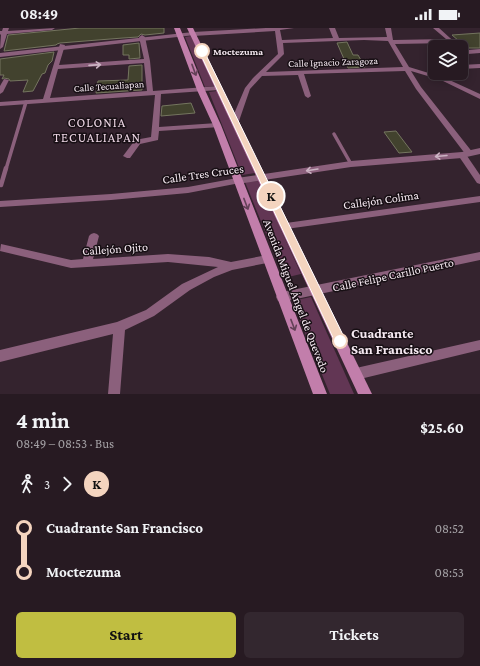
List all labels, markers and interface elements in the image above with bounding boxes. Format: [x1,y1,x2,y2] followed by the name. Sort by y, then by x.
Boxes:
[20,6,58,22] text: 08:49
[428,40,468,80] map controls
[428,40,468,80] button: layers
[194,43,210,59] marker: Moctezuma
[213,46,263,57] place label: Moctezuma
[288,55,378,69] street label: Calle Ignacio Zaragoza
[88,61,101,68] one-way arrow
[190,63,198,75] one-way arrow
[73,78,145,94] street label: Calle Tecualiapan
[53,115,141,145] district label: COLONIA TECUALIAPAN
[435,153,448,160] one-way arrow
[162,161,245,187] street label: Calle Tres Cruces
[306,166,319,174] one-way arrow
[258,183,284,209] line badge: K
[267,188,275,204] text: K
[342,188,420,212] street label: Callejón Colima
[243,197,251,209] one-way arrow
[260,217,332,375] street label: Avenida Miguel Ángel de Quevedo
[82,240,148,258] street label: Callejón Ojito
[331,255,455,295] street label: Calle Felipe Carillo Puerto
[290,318,298,330] one-way arrow
[351,325,432,357] place label: Cuadrante San Francisco
[332,333,348,349] marker: Cuadrante San Francisco
[16,408,70,433] text: 4 min
[420,420,464,436] text: $25.60
[16,436,114,451] text: 08:49 – 08:53 · Bus
[16,473,38,495] icon: walk
[56,473,78,495] icon: forward
[92,476,101,492] text: K
[44,477,50,492] text: 3
[46,520,203,536] text: Cuadrante San Francisco
[435,521,464,536] text: 08:52
[46,564,121,580] text: Moctezuma
[435,565,464,580] text: 08:53
[16,612,236,658] button: Start
[244,612,464,658] button: Tickets

